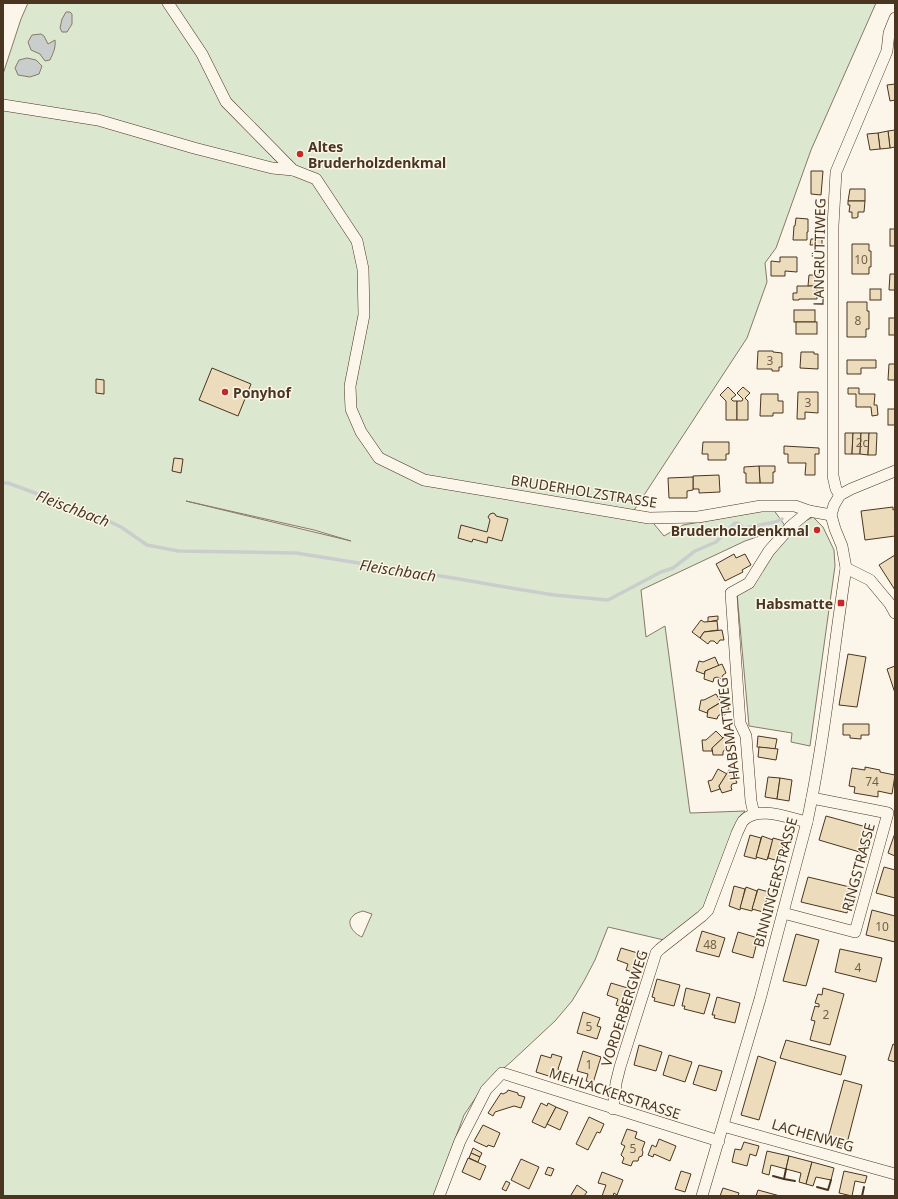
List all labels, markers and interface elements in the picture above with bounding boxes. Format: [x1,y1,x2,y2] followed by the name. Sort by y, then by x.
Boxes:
[308,137,446,172] place label: Altes Bruderholzdenkmal
[295,149,305,159] marker: Altes Bruderholzdenkmal
[809,198,829,306] street label: LANGRÜTTIWEG
[854,251,868,268] house number: 10
[855,312,862,329] house number: 8
[767,352,774,369] house number: 3
[233,383,292,402] place label: Ponyhof
[220,387,230,397] marker: Ponyhof
[805,394,812,411] house number: 3
[856,434,869,451] house number: 2c
[510,470,658,512] street label: BRUDERHOLZSTRASSE
[33,485,113,531] water label: Fleischbach
[671,521,809,540] place label: Bruderholzdenkmal
[812,525,822,535] marker: Bruderholzdenkmal
[358,554,438,586] water label: Fleischbach
[755,594,833,613] place label: Habsmatte
[836,598,846,608] marker: Habsmatte
[712,676,744,782] street label: HABSMATTWEG
[865,773,879,790] house number: 74
[749,815,801,949] street label: BINNINGERSTRASSE
[837,821,879,913] street label: RINGSTRASSE
[875,918,889,935] house number: 10
[703,936,717,953] house number: 48
[596,947,652,1069] street label: VORDERBERGWEG
[855,959,862,976] house number: 4
[823,1006,830,1023] house number: 2
[586,1018,593,1035] house number: 5
[586,1056,592,1073] house number: 1
[547,1063,683,1123] street label: MEHLACKERSTRASSE
[770,1114,856,1156] street label: LACHENWEG
[630,1140,637,1157] house number: 5

